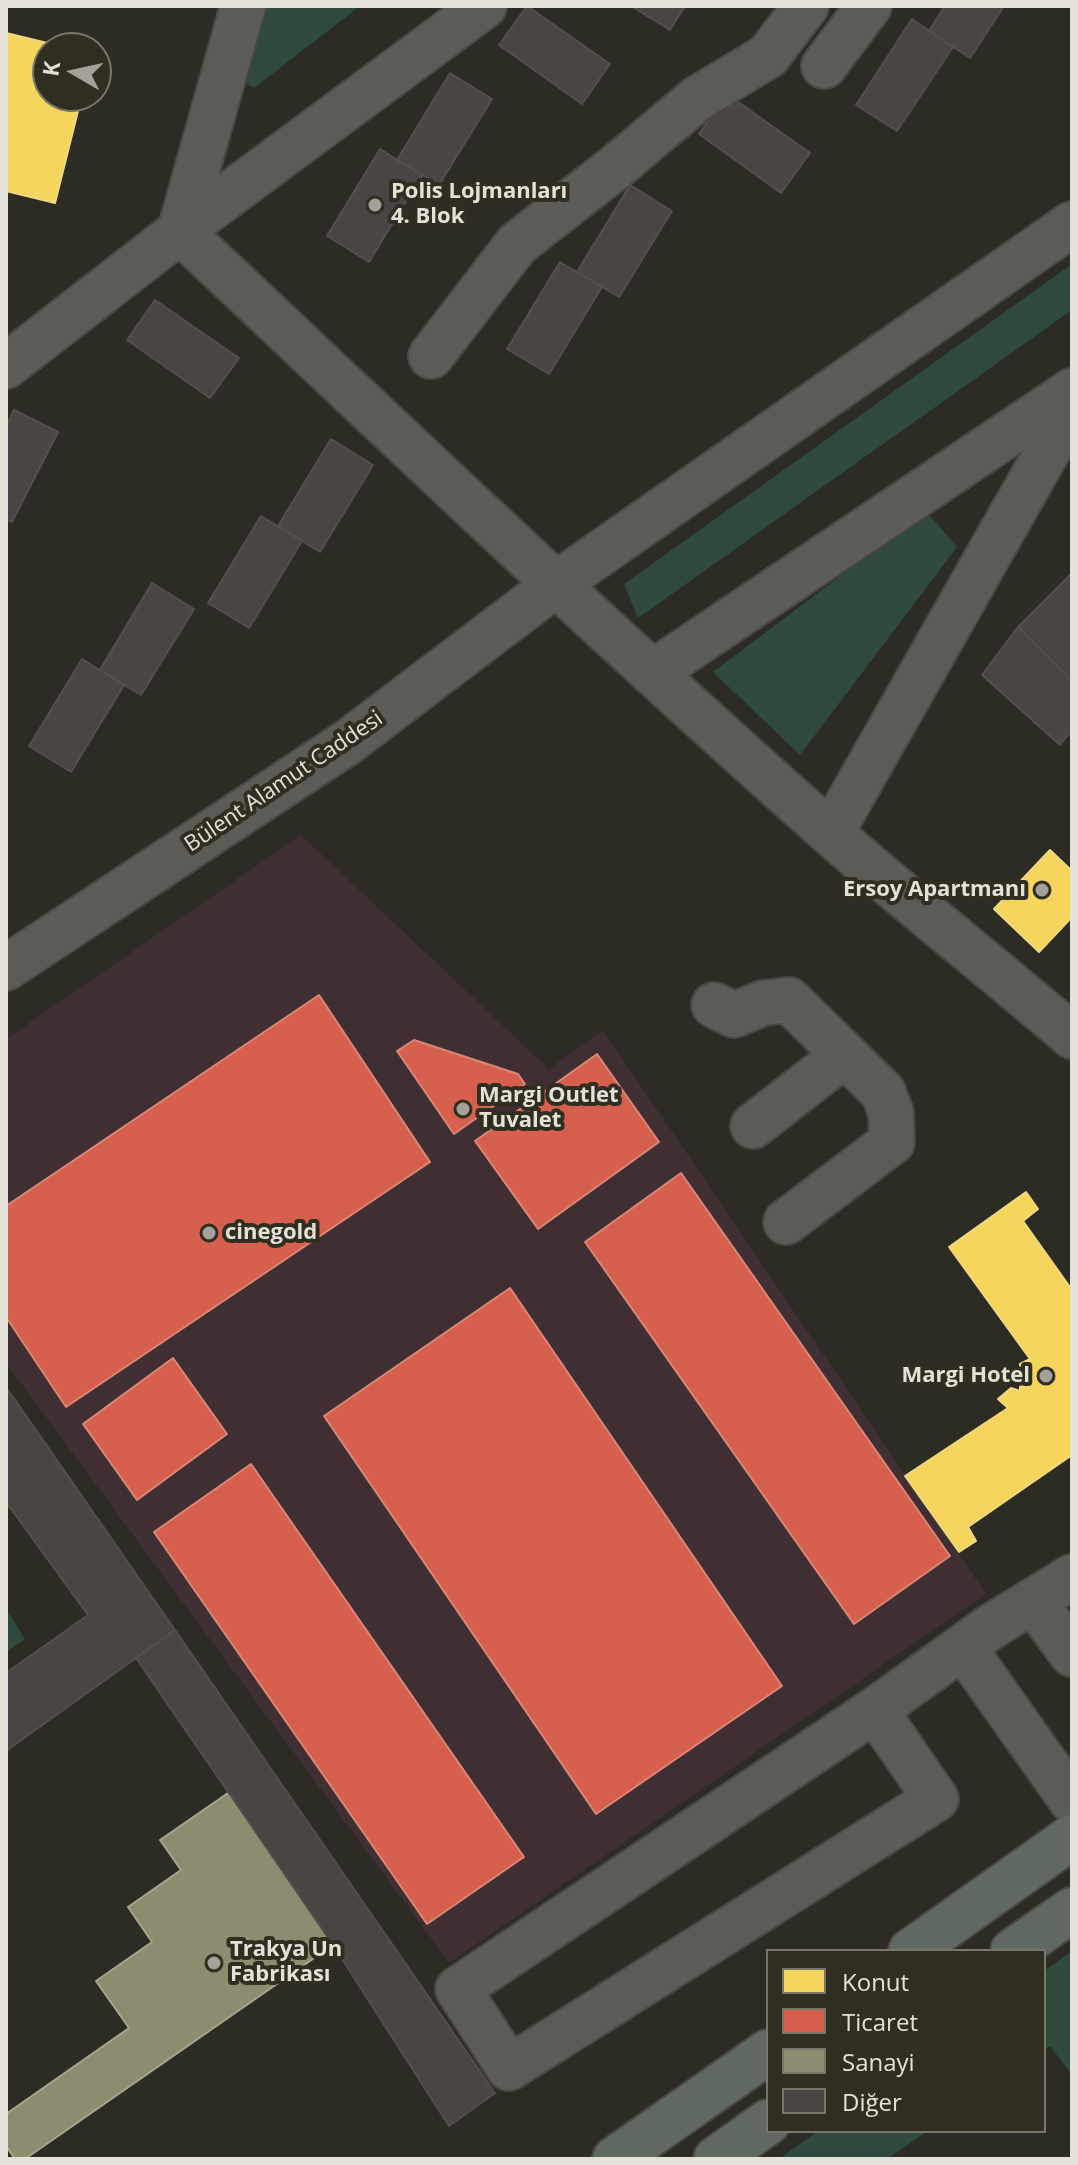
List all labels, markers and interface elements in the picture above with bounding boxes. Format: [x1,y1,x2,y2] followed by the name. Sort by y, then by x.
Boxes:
[32,32,112,112] north arrow
[34,59,66,78] text: K
[391,179,567,230] place label: Polis Lojmanları 4. Blok
[366,196,384,214] marker: Polis Lojmanları 4. Blok
[180,706,388,858] street label: Bülent Alamut Caddesi
[843,877,1026,903] place label: Ersoy Apartmanı
[1033,881,1051,899] marker: Ersoy Apartmanı
[479,1083,619,1134] place label: Margi Outlet Tuvalet
[454,1100,472,1118] marker: Margi Outlet Tuvalet
[225,1220,317,1246] place label: cinegold
[200,1224,218,1242] marker: cinegold
[901,1363,1030,1389] place label: Margi Hotel
[1037,1367,1055,1385] marker: Margi Hotel
[230,1937,342,1988] place label: Trakya Un Fabrikası
[766,1949,1046,2133] legend
[205,1954,223,1972] marker: Trakya Un Fabrikası
[842,1965,909,1998] text: Konut
[842,2005,918,2038] text: Ticaret
[842,2045,915,2078] text: Sanayi
[842,2085,902,2118] text: Diğer

